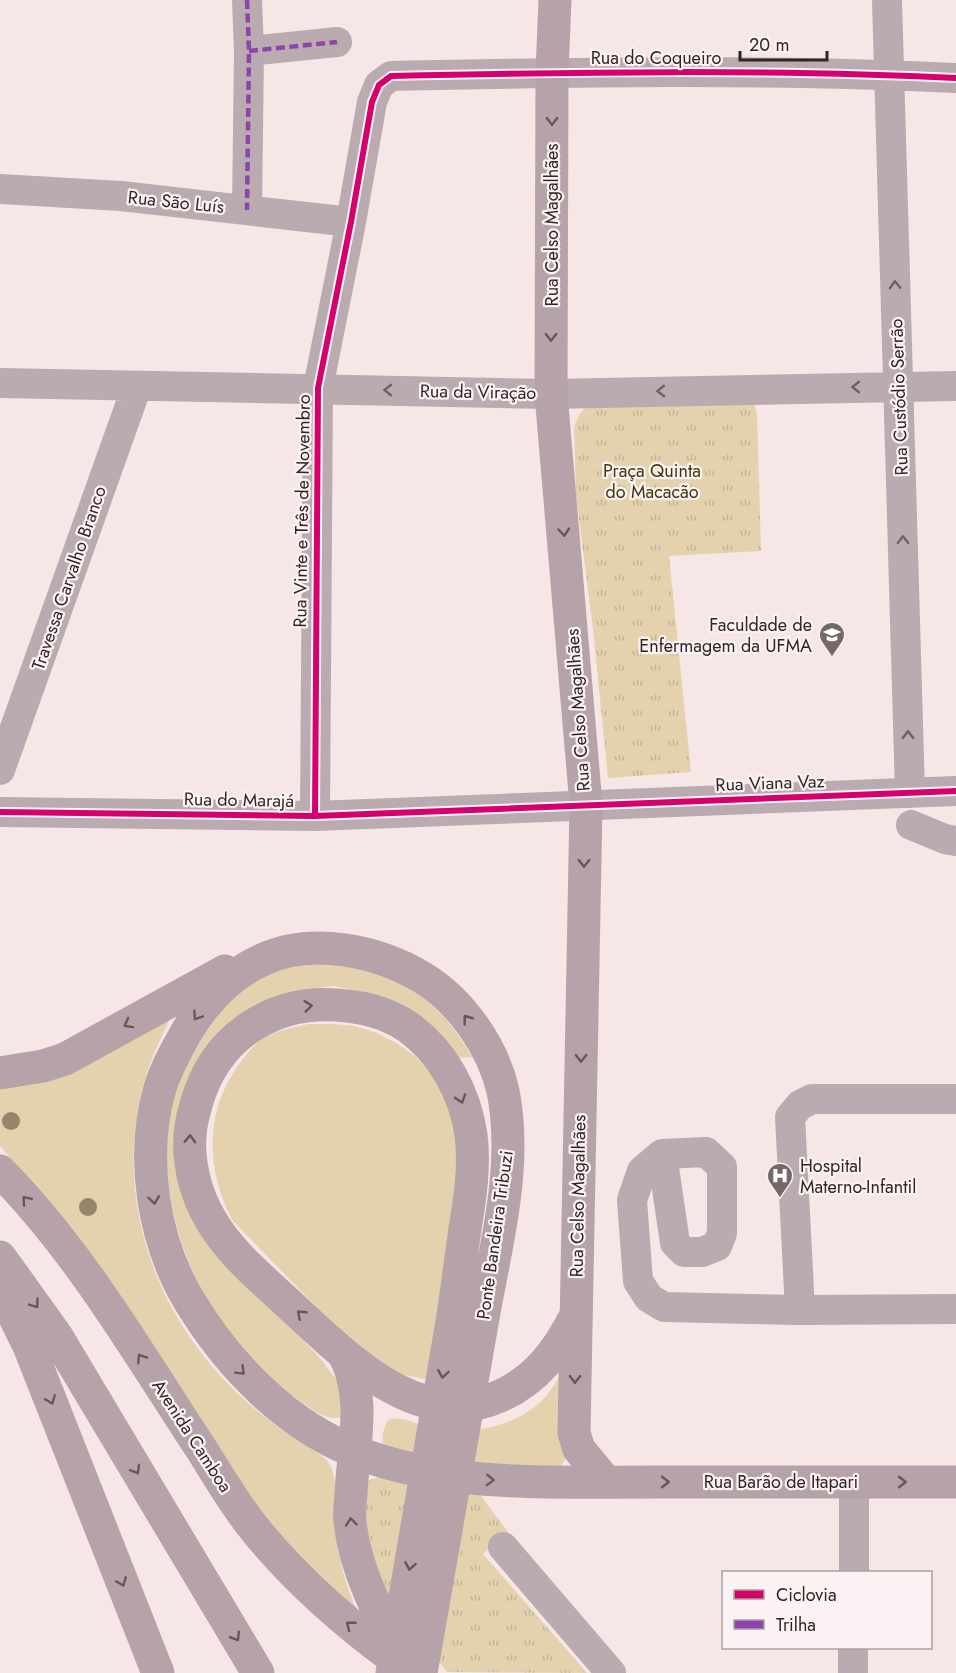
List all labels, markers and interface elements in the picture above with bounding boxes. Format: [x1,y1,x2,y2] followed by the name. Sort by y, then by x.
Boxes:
[740,24,827,62] scale bar
[749,32,789,58] text: 20 m
[591,45,721,71] street label: Rua do Coqueiro
[546,117,558,126] one-way arrow
[539,144,565,306] street label: Rua Celso Magalhães
[127,184,225,220] street label: Rua São Luís
[889,281,902,290] one-way arrow
[883,318,915,476] street label: Rua Custódio Serrão
[545,333,558,342] one-way arrow
[420,378,537,406] street label: Rua da Viração
[851,381,860,393] one-way arrow
[383,384,392,396] one-way arrow
[656,385,665,397] one-way arrow
[287,394,317,628] street label: Rua Vinte e Três de Novembro
[603,458,701,505] park label: Praça Quinta do Macacão
[25,482,113,673] street label: Travessa Carvalho Branco
[557,527,570,536] one-way arrow
[897,535,909,544] one-way arrow
[639,612,812,659] place label: Faculdade de Enfermagem da UFMA
[817,620,847,658] school or university icon: Faculdade de Enfermagem da UFMA
[559,628,597,792] street label: Rua Celso Magalhães
[902,730,914,739] one-way arrow
[715,768,826,798] street label: Rua Viana Vaz
[184,786,294,814] street label: Rua do Marajá
[578,859,591,868] one-way arrow
[304,1000,313,1013] one-way arrow
[193,1009,204,1020] one-way arrow
[463,1015,474,1026] one-way arrow
[124,1017,134,1028] one-way arrow
[574,1054,587,1063] one-way arrow
[454,1093,467,1104] one-way arrow
[564,1114,592,1278] street label: Rua Celso Magalhães
[184,1135,197,1144] one-way arrow
[470,1149,520,1321] street label: Ponte Bandeira Tribuzi
[800,1153,916,1200] place label: Hospital Materno-Infantil
[765,1161,795,1199] hospital icon: Hospital Materno-Infantil
[22,1196,33,1207] one-way arrow
[148,1196,160,1205] one-way arrow
[28,1297,39,1308] one-way arrow
[297,1310,307,1321] one-way arrow
[137,1353,148,1364] one-way arrow
[234,1363,245,1374] one-way arrow
[438,1369,450,1378] one-way arrow
[146,1374,238,1498] street label: Avenida Camboa
[569,1375,581,1384] one-way arrow
[43,1395,56,1405] one-way arrow
[129,1464,141,1474] one-way arrow
[704,1469,858,1495] street label: Rua Barão de Itapari
[486,1473,495,1486] one-way arrow
[660,1476,669,1488] one-way arrow
[897,1476,906,1488] one-way arrow
[345,1518,358,1527] one-way arrow
[404,1560,417,1570] one-way arrow
[722,1571,932,1649] legend
[115,1576,127,1587] one-way arrow
[776,1582,837,1608] text: Ciclovia
[776,1612,816,1638] text: Trilha
[346,1622,357,1633] one-way arrow
[229,1631,241,1641] one-way arrow

